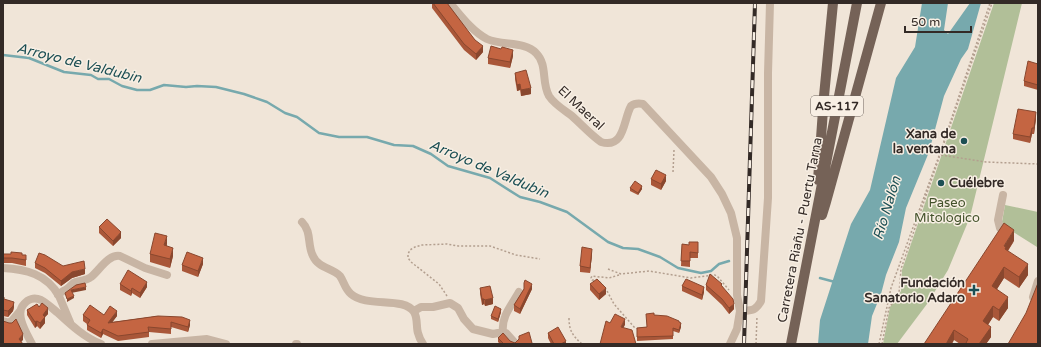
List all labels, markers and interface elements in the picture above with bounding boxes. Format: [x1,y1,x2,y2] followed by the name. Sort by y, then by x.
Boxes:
[905,8,971,34] scale bar
[911,15,940,29] text: 50 m
[15,39,143,87] water label: Arroyo de Valdubin
[554,82,608,134] street label: El Maeral
[811,96,863,116] road number: AS-117
[893,126,957,157] place label: Xana de la ventana
[427,136,552,202] water label: Arroyo de Valdubin
[774,136,826,324] street label: Carretera Riañu - Puertu Tarna
[959,136,969,146] marker: Xana de la ventana
[869,174,905,242] water label: Río Nalón
[949,175,1005,191] place label: Cuélebre
[936,178,946,188] marker: Cuélebre
[914,195,980,226] park label: Paseo Mitologico
[865,275,965,306] place label: Fundación Sanatorio Adaro
[968,284,980,296] marker: Fundación Sanatorio Adaro

